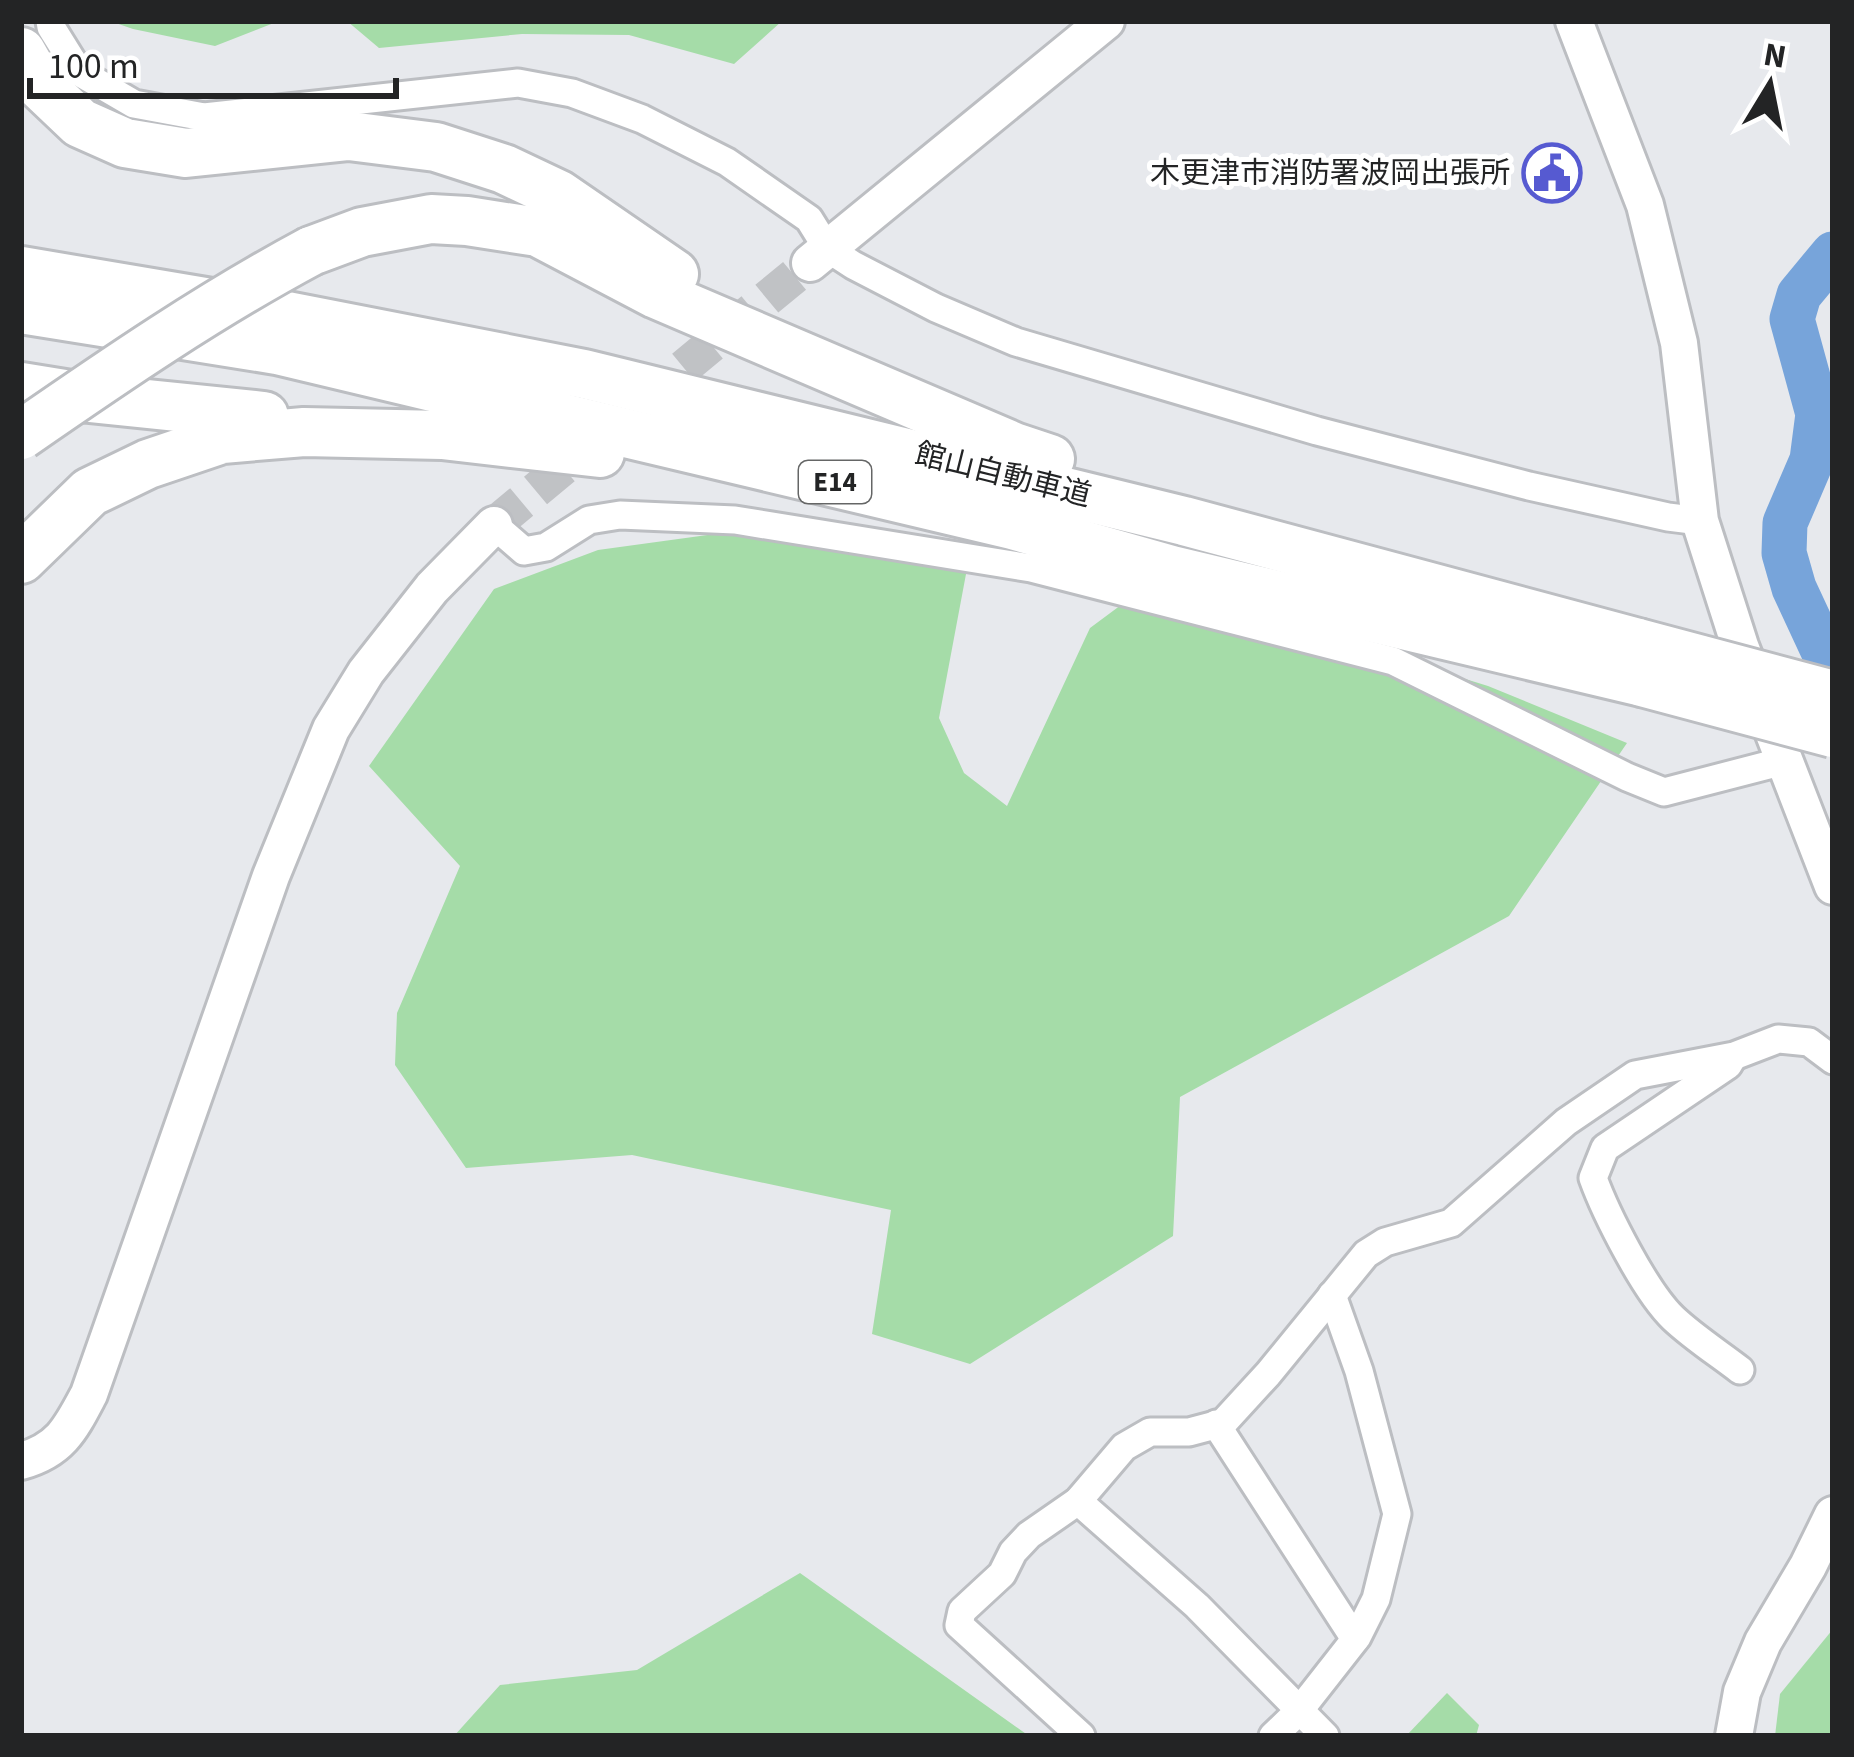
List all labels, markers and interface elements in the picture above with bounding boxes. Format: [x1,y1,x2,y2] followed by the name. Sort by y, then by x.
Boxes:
[30,24,396,98] scale bar
[1710,24,1830,144] north arrow
[1760,31,1790,81] text: N
[48,41,139,92] text: 100 m
[1521,142,1583,204] public building icon: 木更津市消防署波岡出張所
[1150,152,1510,195] place label: 木更津市消防署波岡出張所
[910,432,1096,518] street label: 館山自動車道
[799,461,871,503] road number: E14

